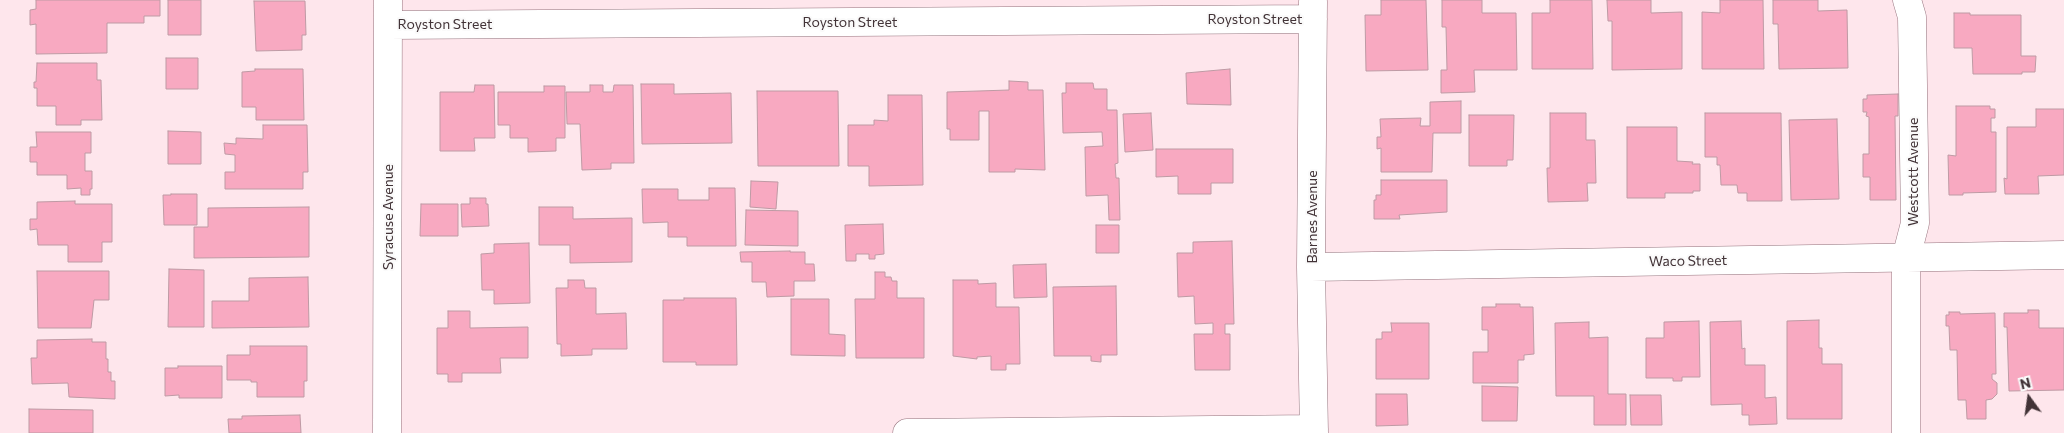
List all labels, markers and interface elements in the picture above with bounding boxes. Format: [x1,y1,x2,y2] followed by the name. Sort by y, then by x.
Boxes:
[1208,11,1302,27] street label: Royston Street
[803,14,897,30] street label: Royston Street
[398,16,492,32] street label: Royston Street
[1905,118,1921,226] street label: Westcott Avenue
[380,164,396,270] street label: Syracuse Avenue
[1304,170,1320,264] street label: Barnes Avenue
[1649,252,1727,270] street label: Waco Street
[2004,373,2054,423] north arrow
[2018,373,2032,392] text: N

